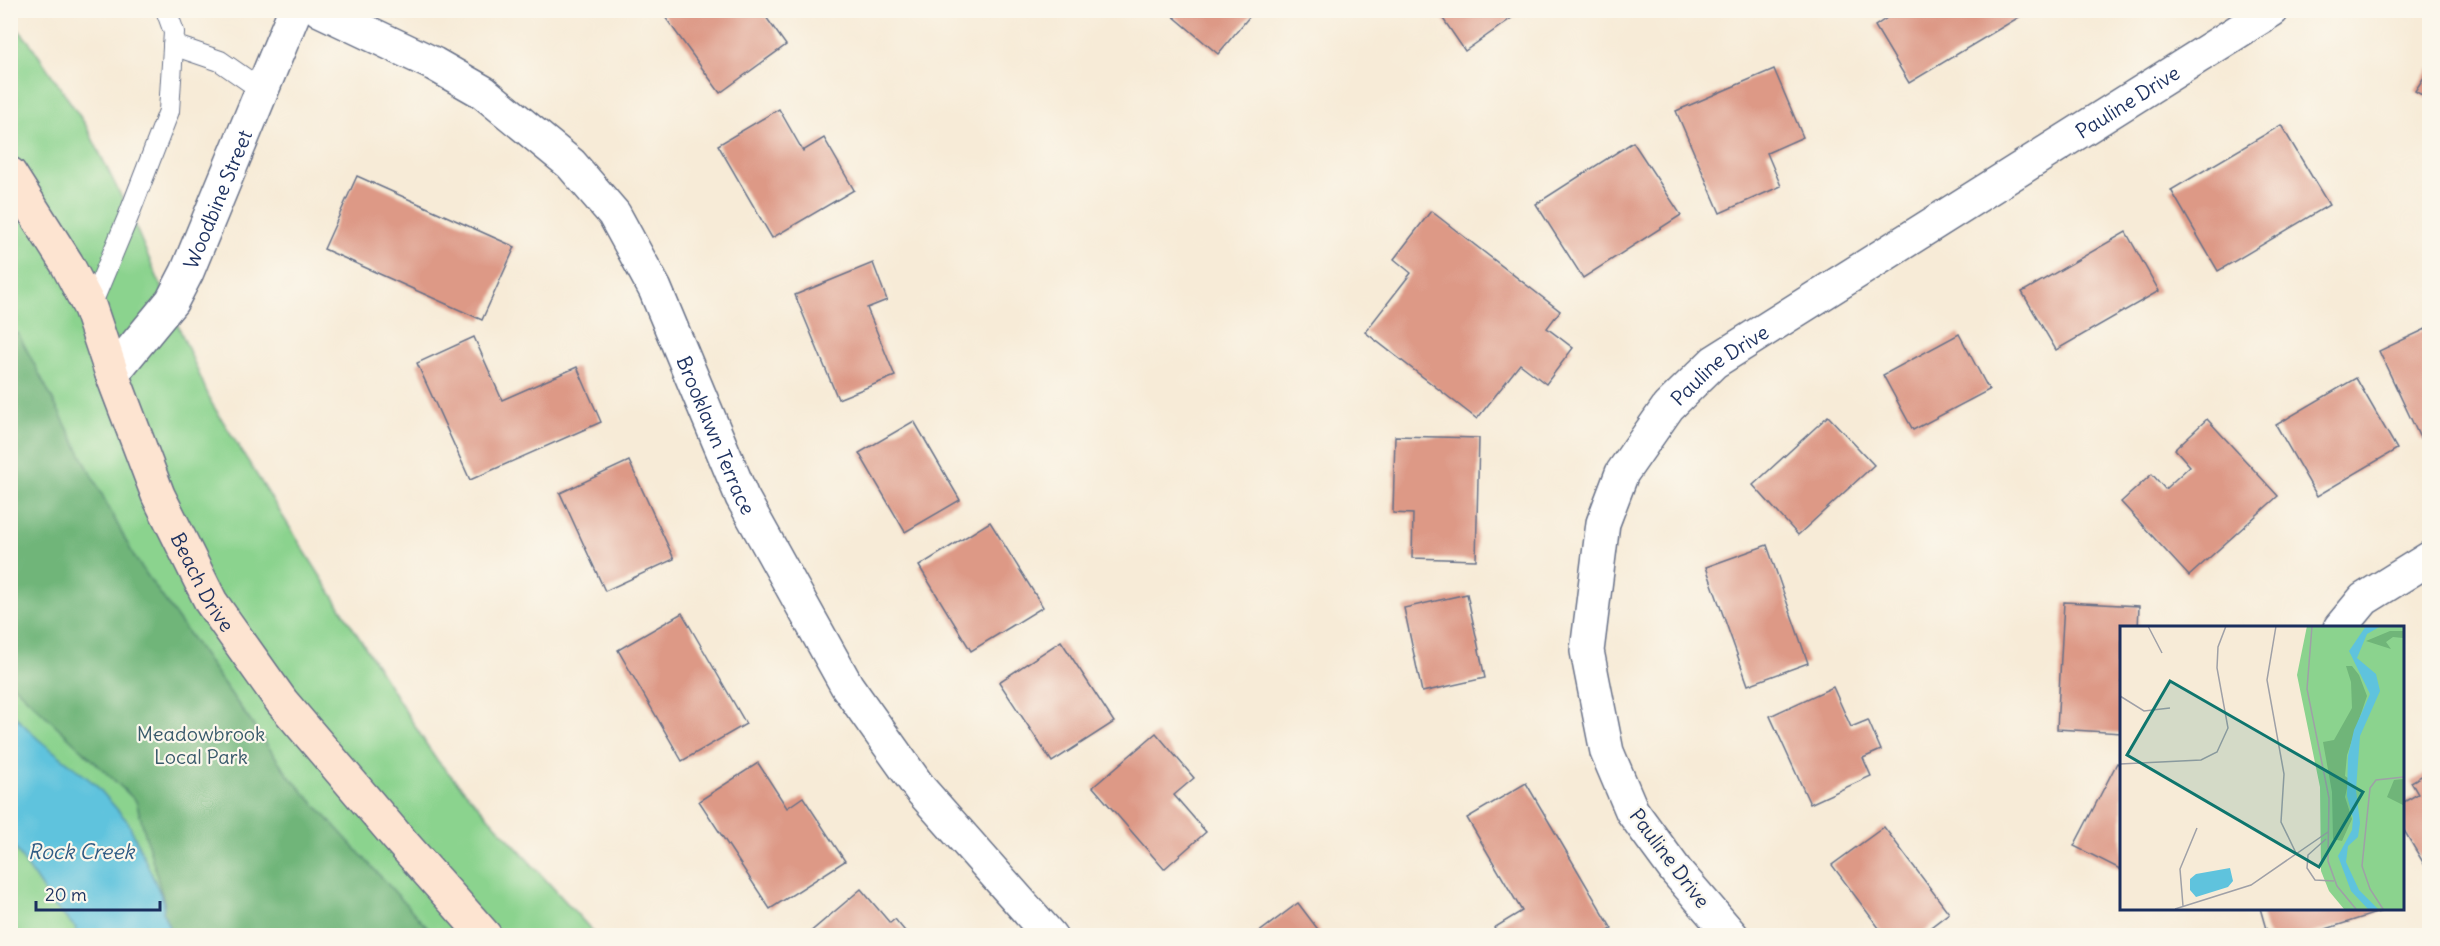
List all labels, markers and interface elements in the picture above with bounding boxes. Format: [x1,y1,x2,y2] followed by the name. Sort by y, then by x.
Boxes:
[2071,59,2184,143] street label: Pauline Drive
[177,126,257,272] street label: Woodbine Street
[1665,319,1773,410] street label: Pauline Drive
[672,352,762,519] street label: Brooklawn Terrace
[166,528,240,636] street label: Beach Drive
[2120,626,2404,910] inset map
[137,721,265,769] park label: Meadowbrook Local Park
[1625,803,1715,913] street label: Pauline Drive
[28,838,135,865] water label: Rock Creek
[36,874,160,912] scale bar
[45,883,87,906] text: 20 m

